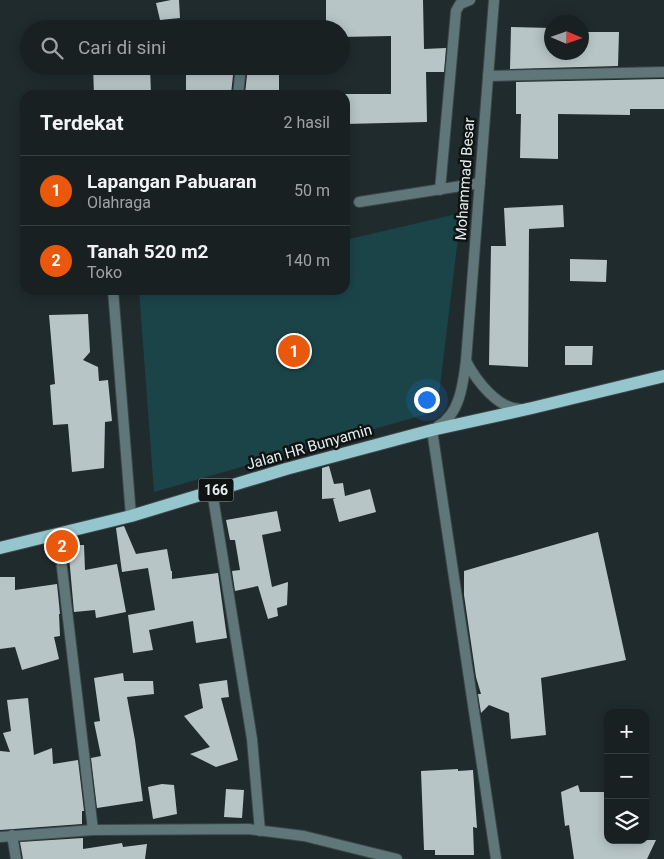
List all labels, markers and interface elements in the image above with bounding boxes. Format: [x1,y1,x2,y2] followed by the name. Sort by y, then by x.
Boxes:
[544,15,589,60] north arrow
[20,20,350,75] search box
[38,34,66,62] icon: search
[78,36,166,59] text: Cari di sini
[40,111,124,135] text: Terdekat
[283,113,330,132] text: 2 hasil
[452,117,478,241] street label: Mohammad Besar
[87,170,257,193] text: Lapangan Pabuaran
[51,181,61,200] text: 1
[294,181,330,200] text: 50 m
[87,193,151,212] text: Olahraga
[87,240,209,263] text: Tanah 520 m2
[51,251,61,270] text: 2
[285,251,330,270] text: 140 m
[87,263,122,282] text: Toko
[278,332,310,370] pin: 1
[414,387,440,413] your location
[244,420,374,474] street label: Jalan HR Bunyamin
[198,478,234,502] road number: 166
[46,527,78,565] pin: 2
[604,709,649,844] map controls
[604,709,649,754] button: +
[604,754,649,799] button: −
[604,799,649,844] button: layers

